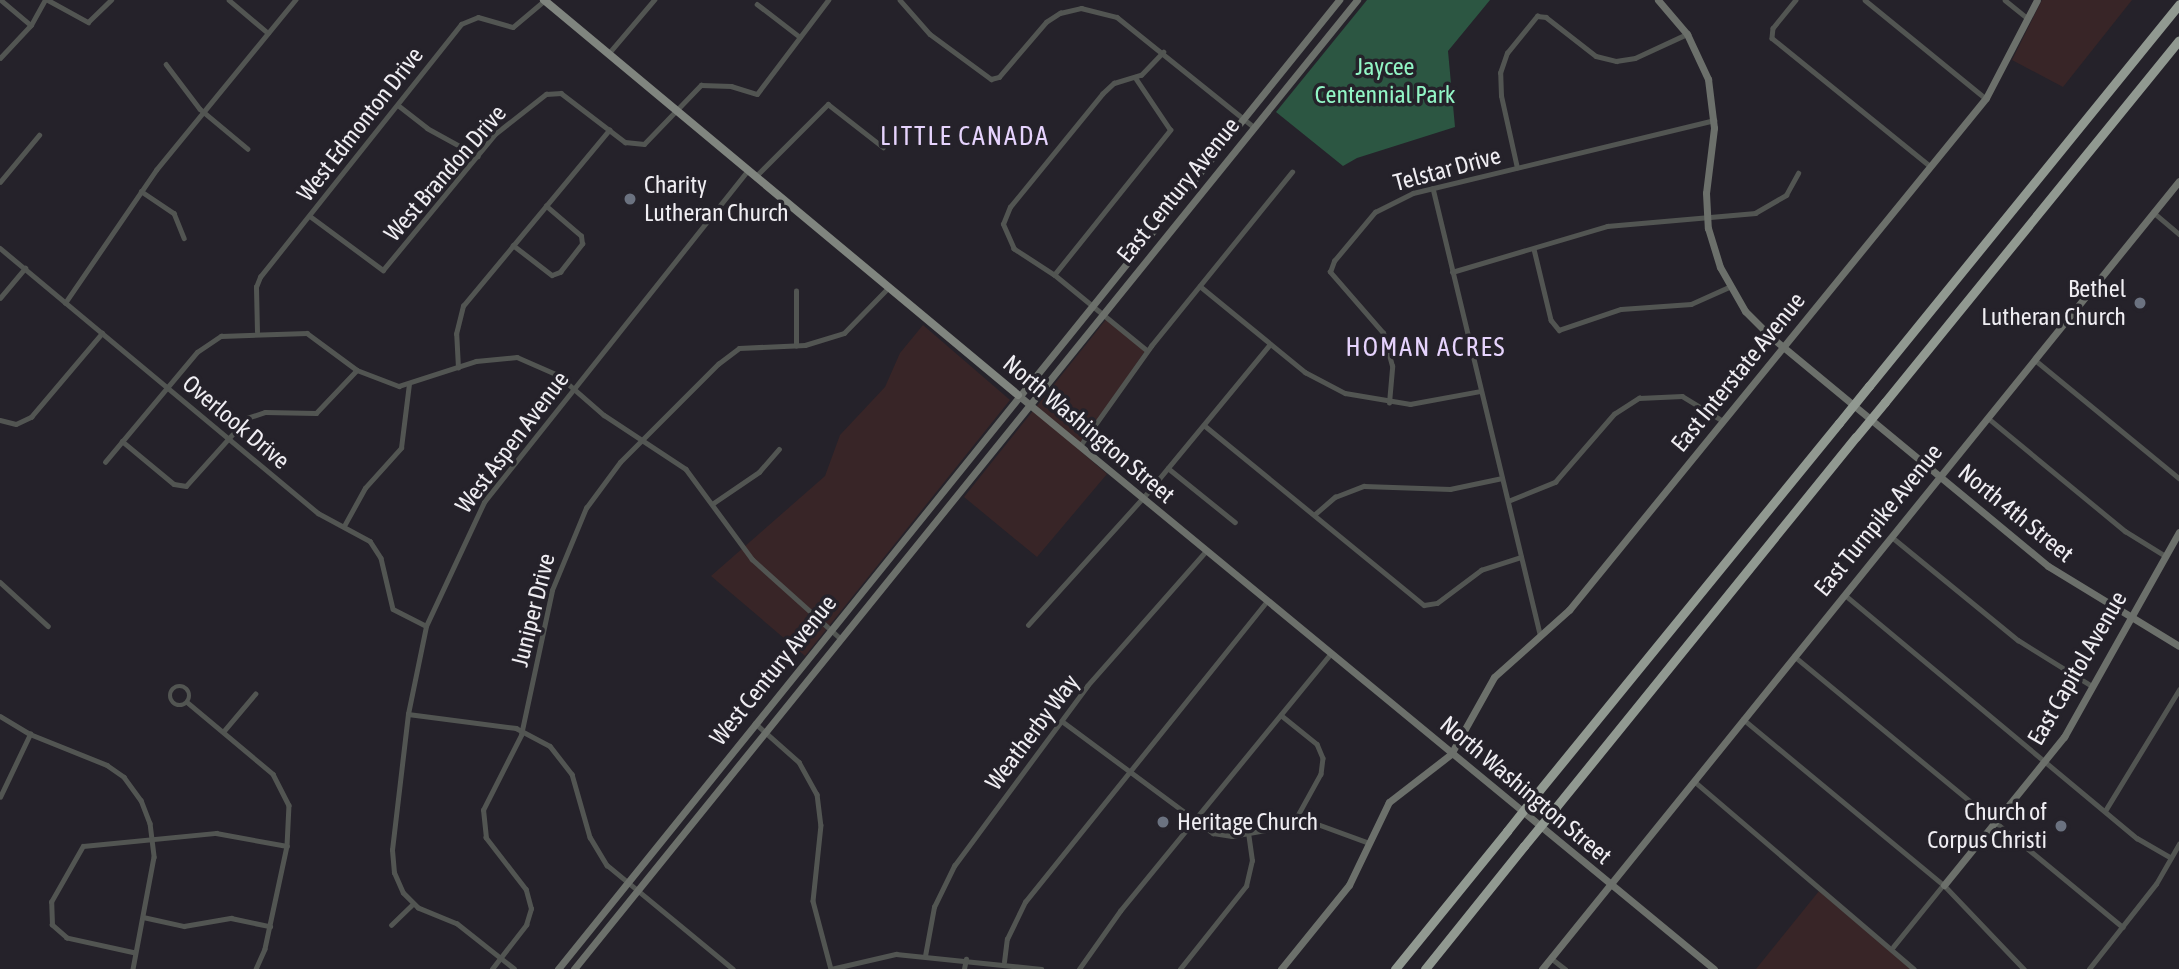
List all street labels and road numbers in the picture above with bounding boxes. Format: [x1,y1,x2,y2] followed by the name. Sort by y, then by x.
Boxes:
[291,41,429,207] street label: West Edmonton Drive
[378,99,512,247] street label: West Brandon Drive
[1111,112,1245,268] street label: East Century Avenue
[1390,141,1504,197] street label: Telstar Drive
[1665,287,1811,457] street label: East Interstate Avenue
[997,349,1181,509] street label: North Washington Street
[449,365,575,519] street label: West Aspen Avenue
[177,369,295,475] street label: Overlook Drive
[1808,438,1948,602] street label: East Turnpike Avenue
[1953,458,2079,568] street label: North 4th Street
[505,550,561,670] street label: Juniper Drive
[2021,586,2133,750] street label: East Capitol Avenue
[704,589,842,751] street label: West Century Avenue
[979,669,1085,795] street label: Weatherby Way
[1434,710,1618,870] street label: North Washington Street

